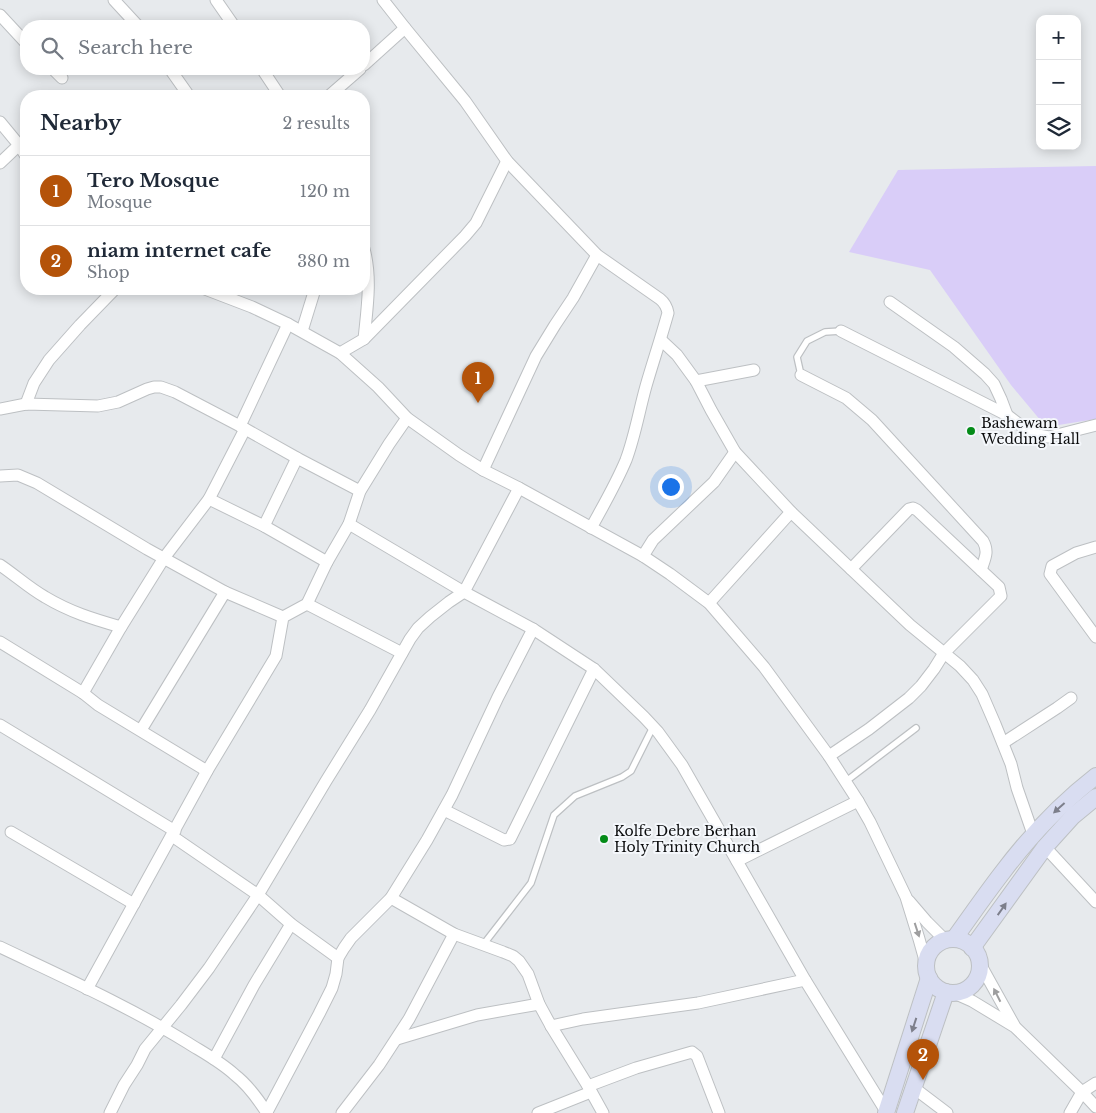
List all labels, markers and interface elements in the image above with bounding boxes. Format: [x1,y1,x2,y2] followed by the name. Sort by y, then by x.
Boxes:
[1036,15,1081,150] map controls
[1036,15,1081,60] button: +
[20,20,370,75] search box
[38,34,66,62] icon: search
[78,36,193,59] text: Search here
[1036,60,1081,105] button: −
[1036,105,1081,150] button: layers
[40,110,121,136] text: Nearby
[282,113,350,133] text: 2 results
[87,169,219,192] text: Tero Mosque
[53,181,59,201] text: 1
[300,181,350,201] text: 120 m
[87,192,152,212] text: Mosque
[87,239,271,262] text: niam internet cafe
[51,251,61,271] text: 2
[297,251,350,271] text: 380 m
[87,262,130,282] text: Shop
[462,362,494,403] pin: 1
[980,414,1080,448] place label: Bashewam Wedding Hall
[965,425,977,437] marker: Bashewam Wedding Hall
[658,474,684,500] your location
[1053,802,1065,814] one-way arrow
[614,822,761,856] place label: Kolfe Debre Berhan Holy Trinity Church
[598,833,610,845] marker: Kolfe Debre Berhan Holy Trinity Church
[997,902,1007,916] one-way arrow
[913,923,921,938] one-way arrow
[993,987,1001,1002] one-way arrow
[910,1018,918,1033] one-way arrow
[907,1039,939,1080] pin: 2

